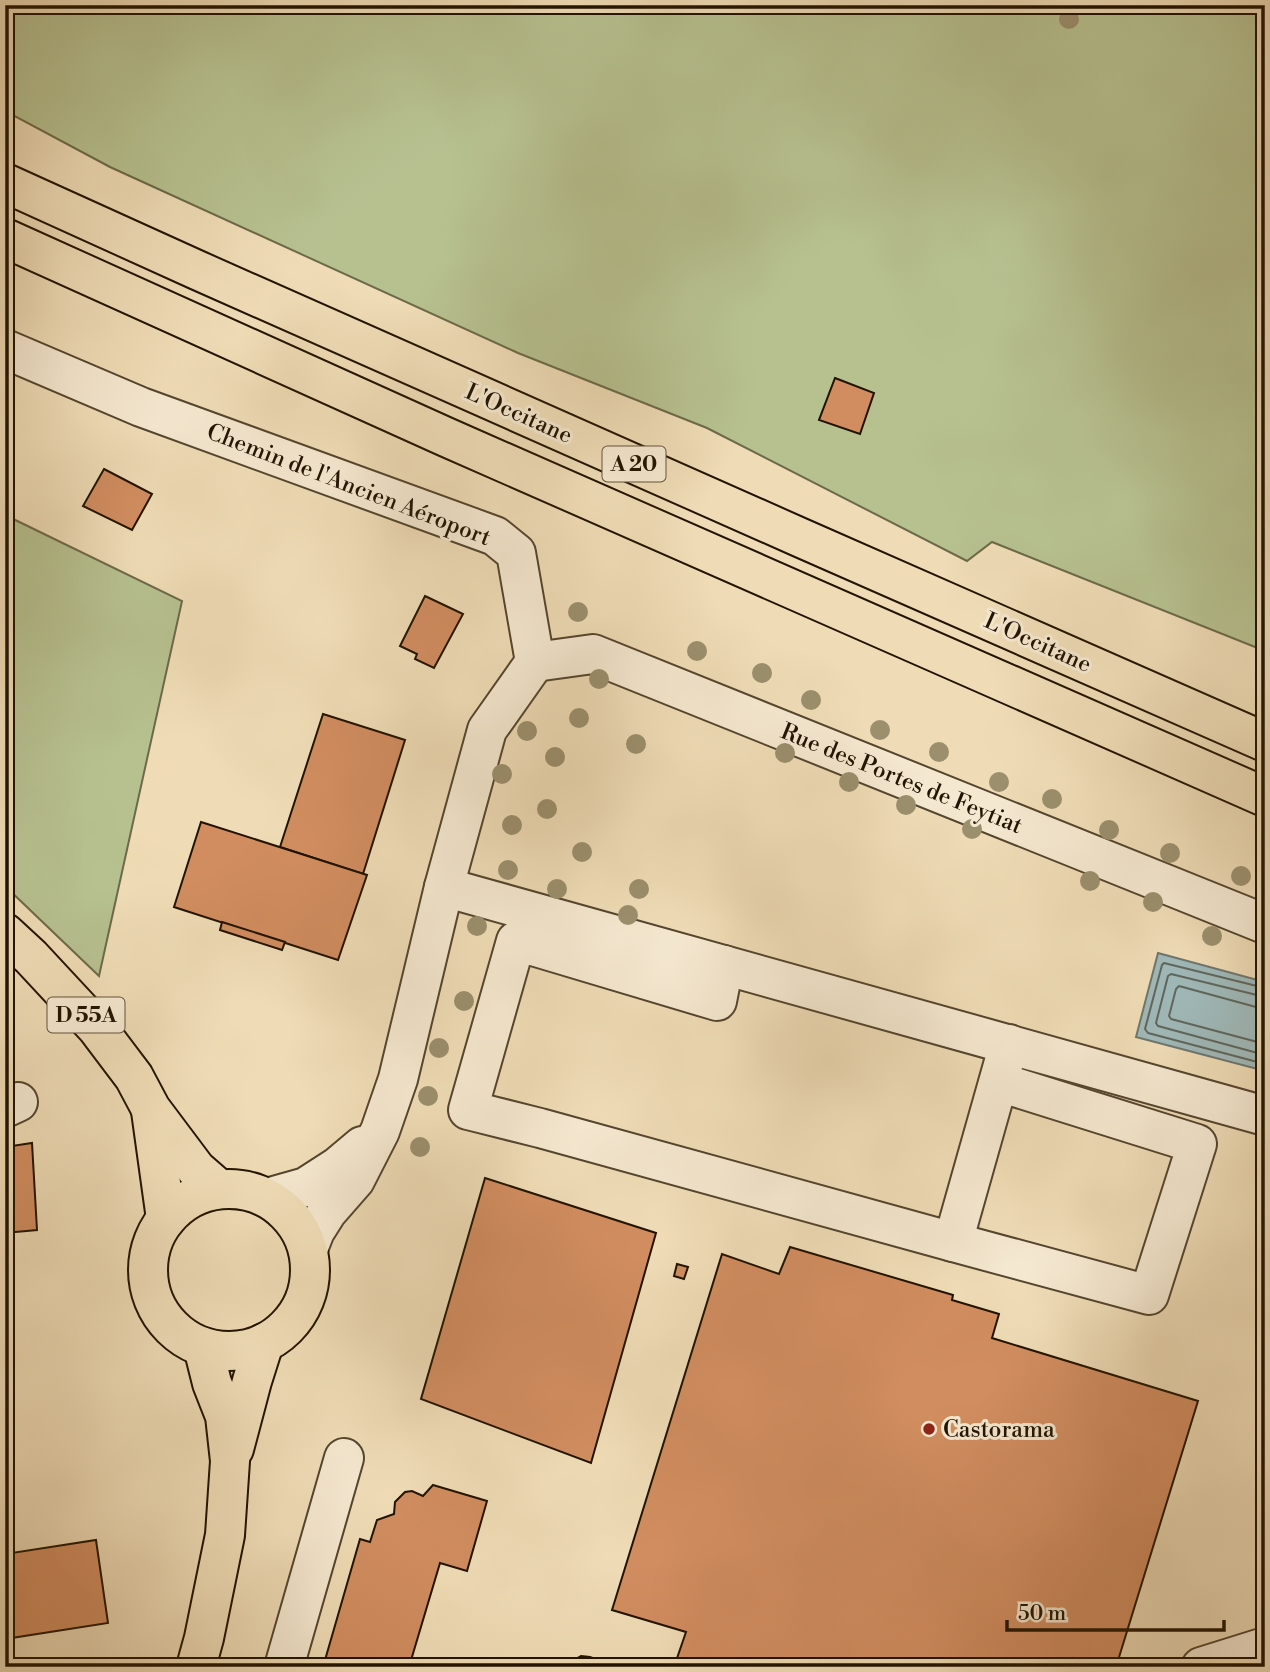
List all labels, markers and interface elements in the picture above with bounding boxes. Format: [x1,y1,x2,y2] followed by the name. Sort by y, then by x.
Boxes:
[461,378,577,450] street label: L'Occitane
[203,418,495,552] street label: Chemin de l'Ancien Aéroport
[602,447,666,482] road number: A 20
[980,607,1096,679] street label: L'Occitane
[777,718,1027,840] street label: Rue des Portes de Feytiat
[48,998,124,1032] road number: D 55A
[943,1416,1055,1444] place label: Castorama
[921,1421,937,1437] marker: Castorama
[1007,1588,1224,1632] scale bar
[1018,1601,1066,1627] text: 50 m

